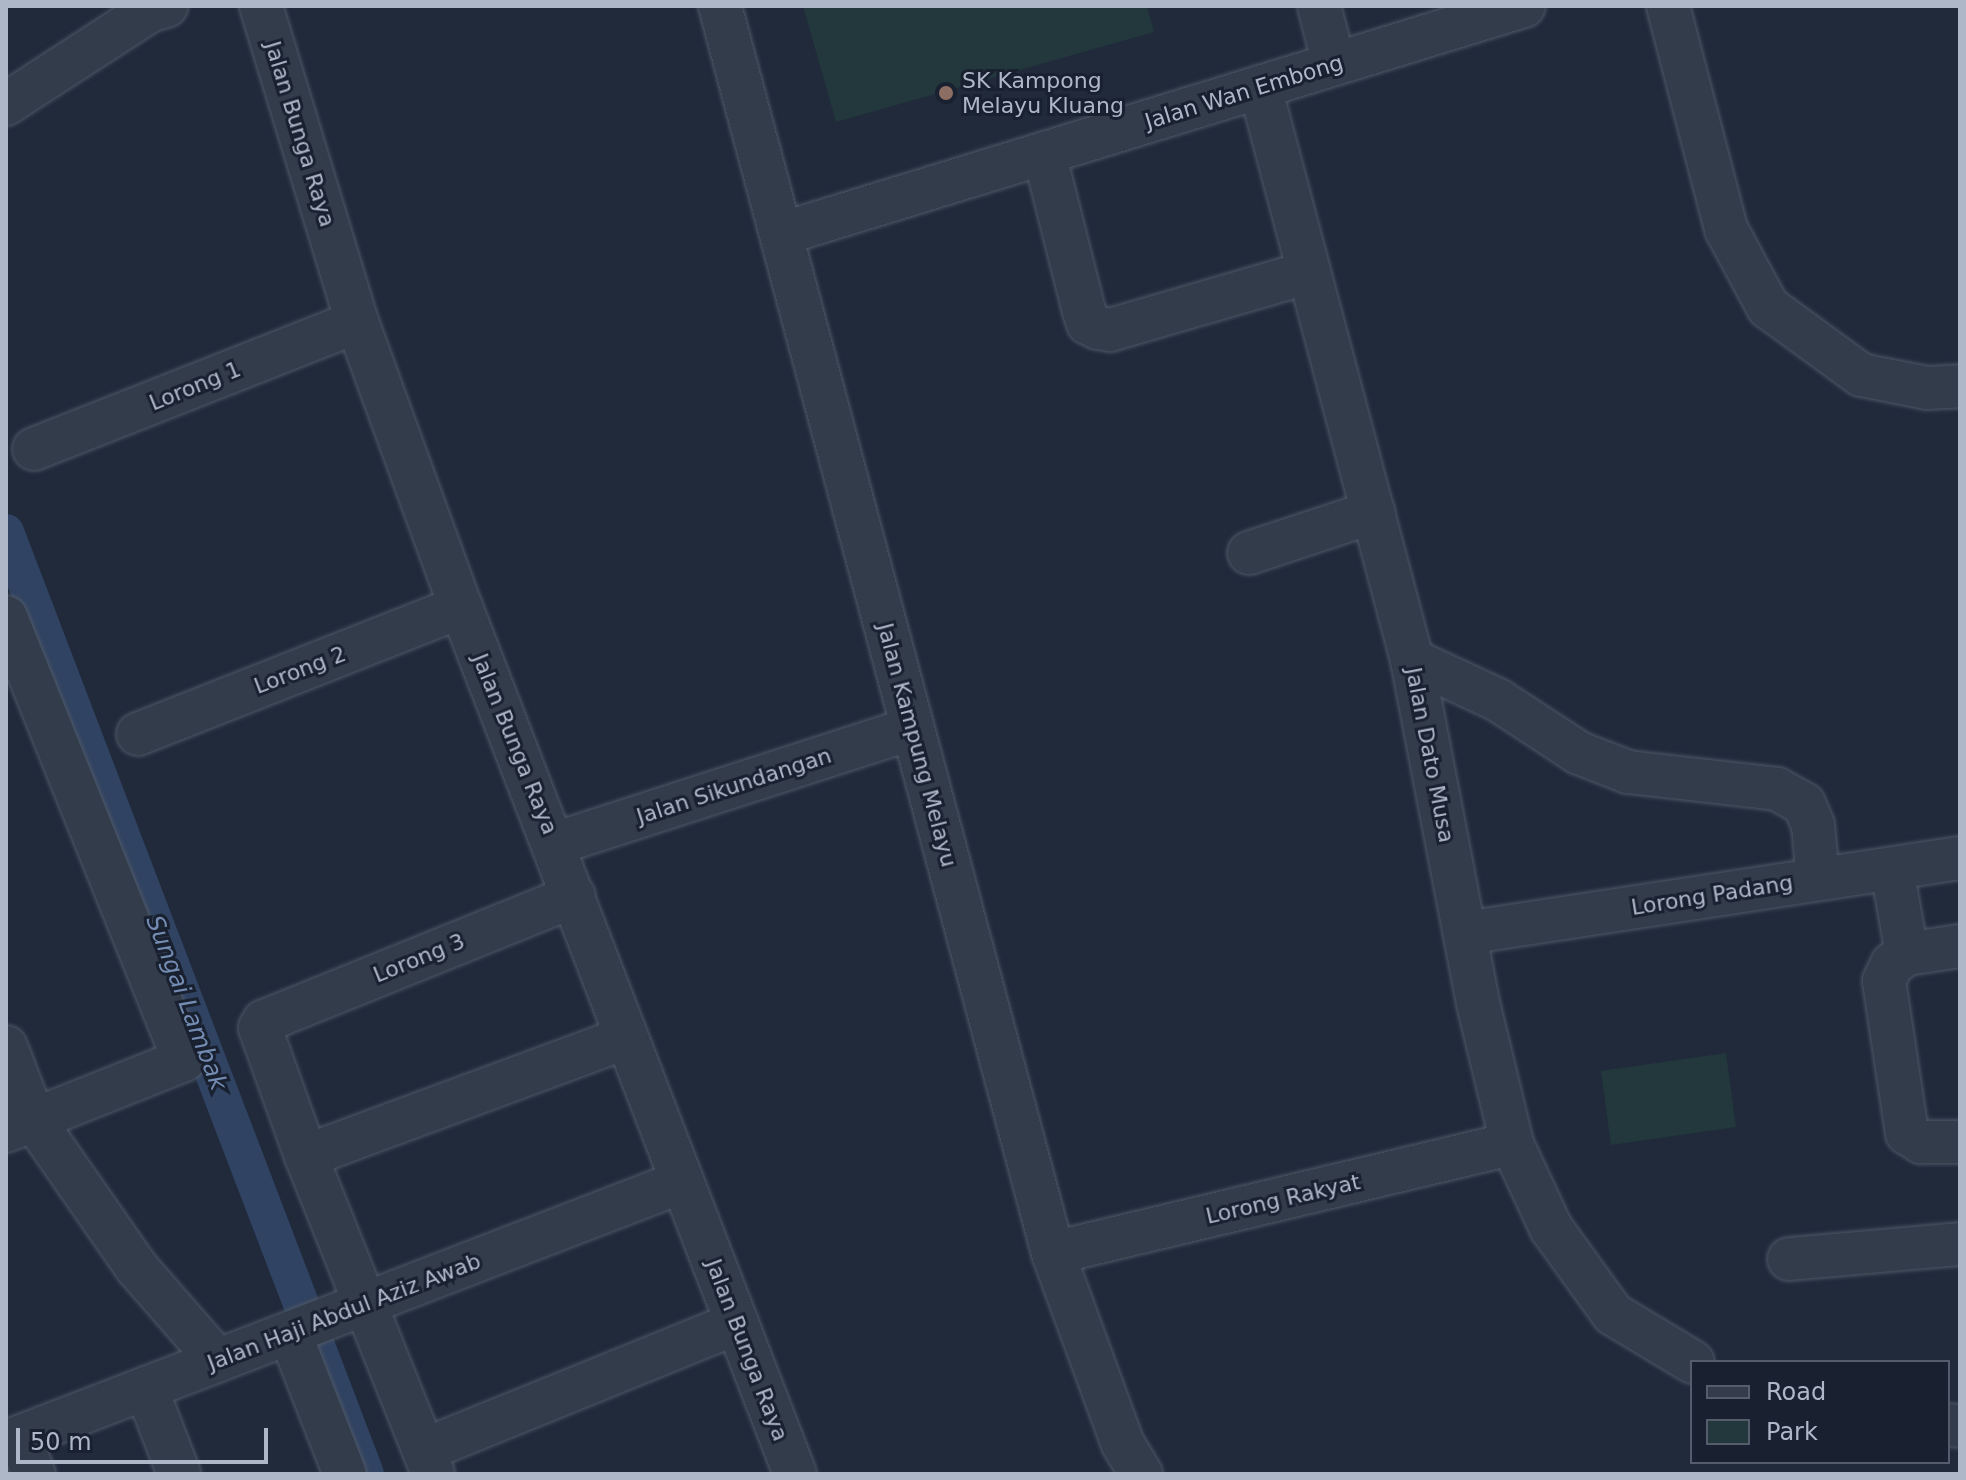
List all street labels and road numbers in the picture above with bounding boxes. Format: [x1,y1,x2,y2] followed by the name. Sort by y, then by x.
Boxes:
[259,38,341,230] street label: Jalan Bunga Raya
[1142,49,1346,135] street label: Jalan Wan Embong
[145,356,245,416] street label: Lorong 1
[872,620,962,870] street label: Jalan Kampung Melayu
[250,640,350,700] street label: Lorong 2
[467,650,563,838] street label: Jalan Bunga Raya
[1400,665,1460,845] street label: Jalan Dato Musa
[633,742,835,830] street label: Jalan Sikundangan
[1629,869,1795,921] street label: Lorong Padang
[369,928,469,988] street label: Lorong 3
[1203,1168,1363,1230] street label: Lorong Rakyat
[204,1248,484,1376] street label: Jalan Haji Abdul Aziz Awab
[700,1255,794,1445] street label: Jalan Bunga Raya

